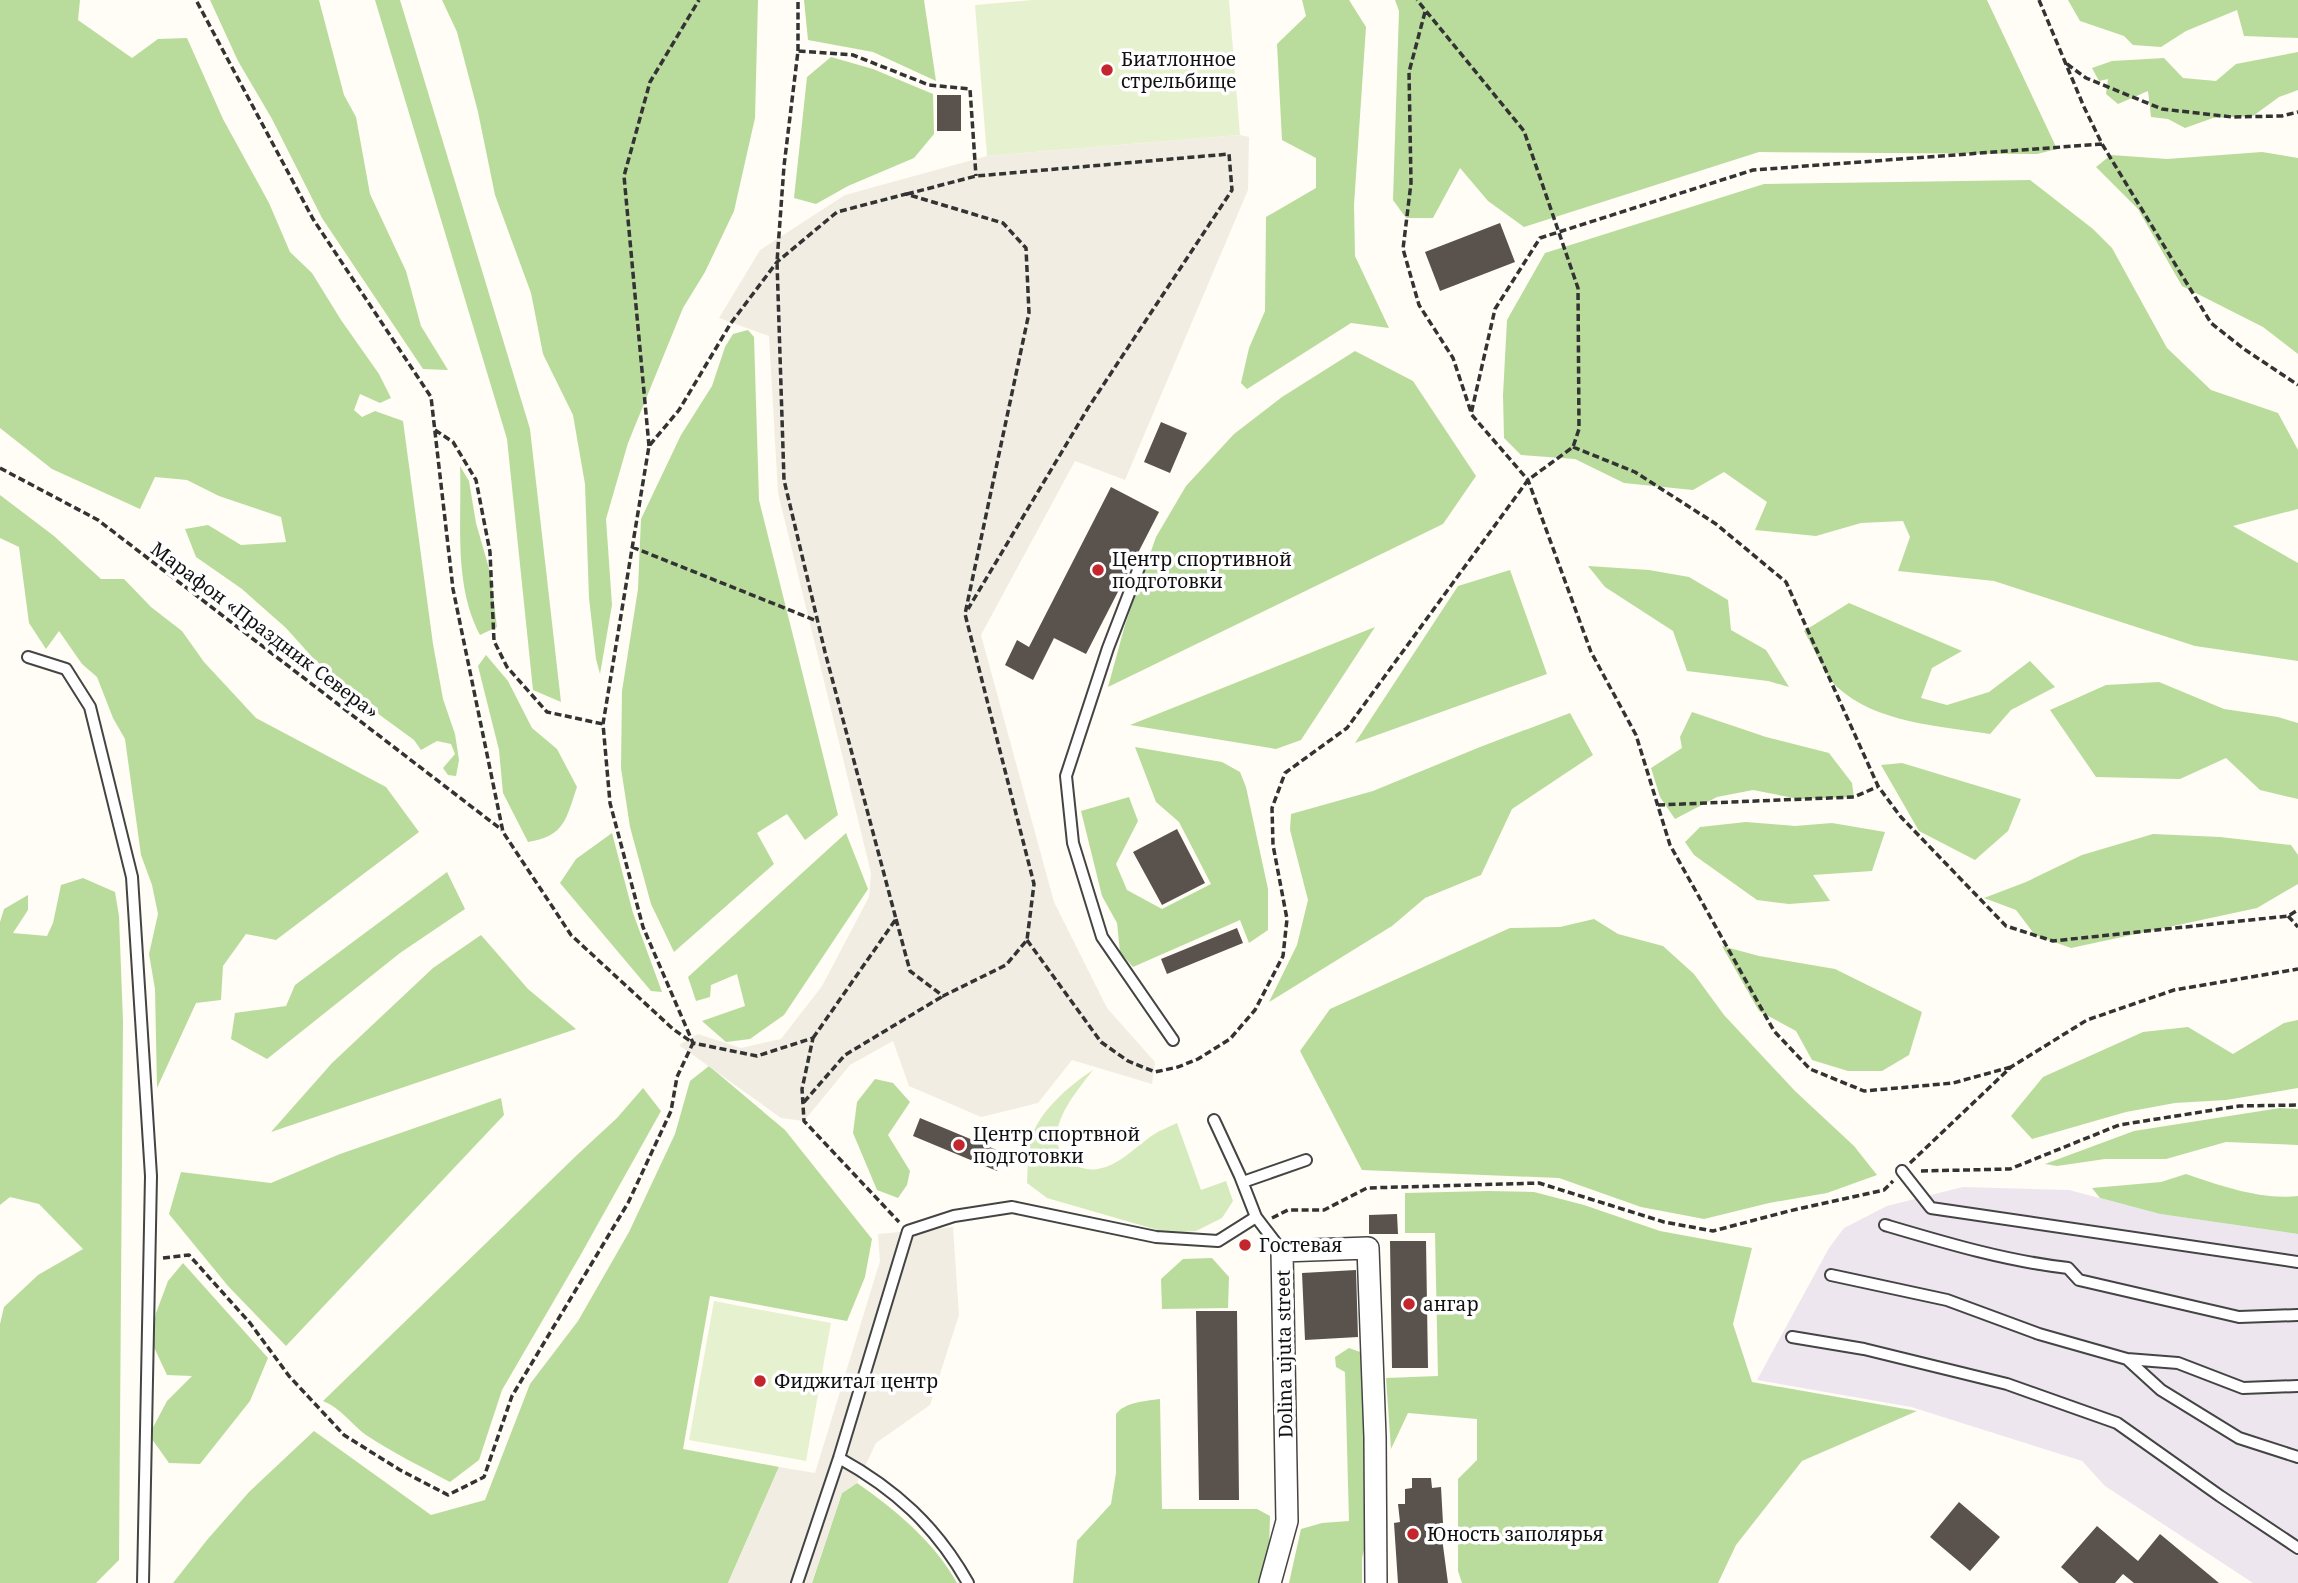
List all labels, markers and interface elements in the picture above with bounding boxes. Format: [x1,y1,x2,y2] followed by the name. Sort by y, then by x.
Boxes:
[1121,46,1236,94] place label: Биатлонное стрельбище
[1099,62,1115,78] marker: Биатлонное стрельбище
[146,535,384,725] street label: Марафон «Праздник Севера»
[1112,546,1292,594] place label: Центр спортивной подготовки
[1090,562,1106,578] marker: Центр спортивной подготовки
[973,1121,1140,1169] place label: Центр спортвной подготовки
[951,1137,967,1153] marker: Центр спортвной подготовки
[1259,1232,1343,1258] place label: Гостевая
[1237,1237,1253,1253] marker: Гостевая
[1270,1269,1298,1438] street label: Dolina ujuta street
[1423,1291,1479,1317] place label: ангар
[1401,1296,1417,1312] marker: ангар
[774,1368,938,1394] place label: Фиджитал центр
[752,1373,768,1389] marker: Фиджитал центр
[1427,1521,1604,1547] place label: Юность заполярья
[1405,1526,1421,1542] marker: Юность заполярья

